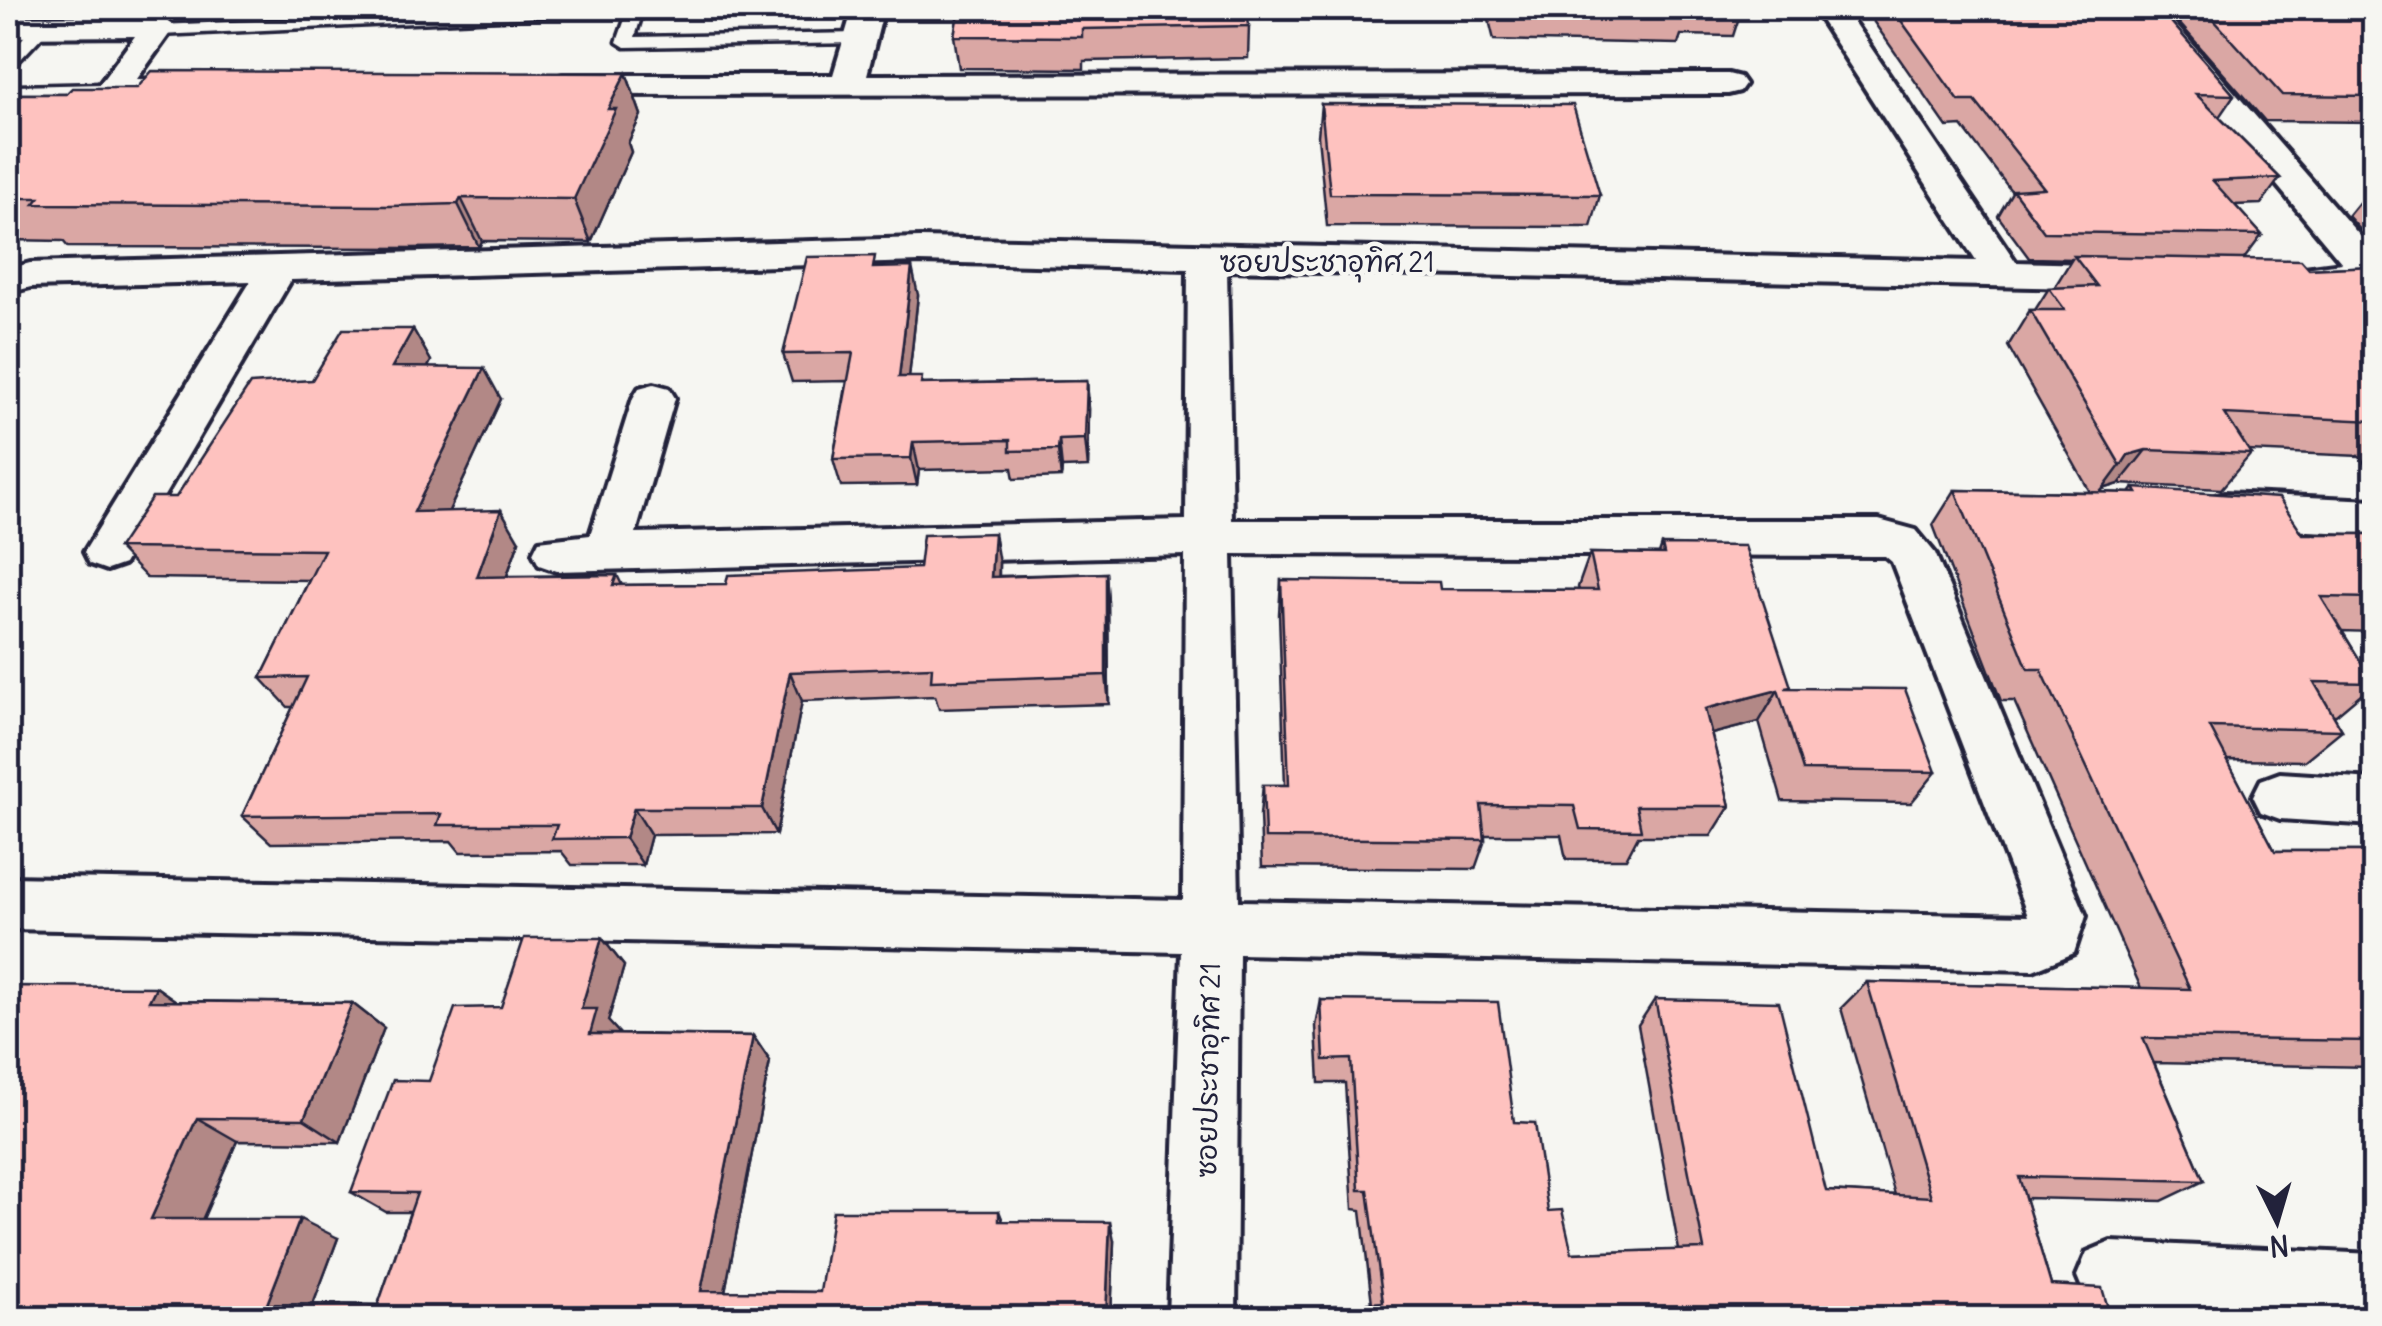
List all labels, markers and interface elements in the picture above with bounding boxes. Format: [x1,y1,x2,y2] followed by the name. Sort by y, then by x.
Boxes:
[1219,244,1435,283] street label: ซอยประชาอุทิศ 21
[1188,962,1231,1178] street label: ซอยประชาอุทิศ 21
[2227,1171,2327,1271] north arrow
[2268,1227,2290,1265] text: N

